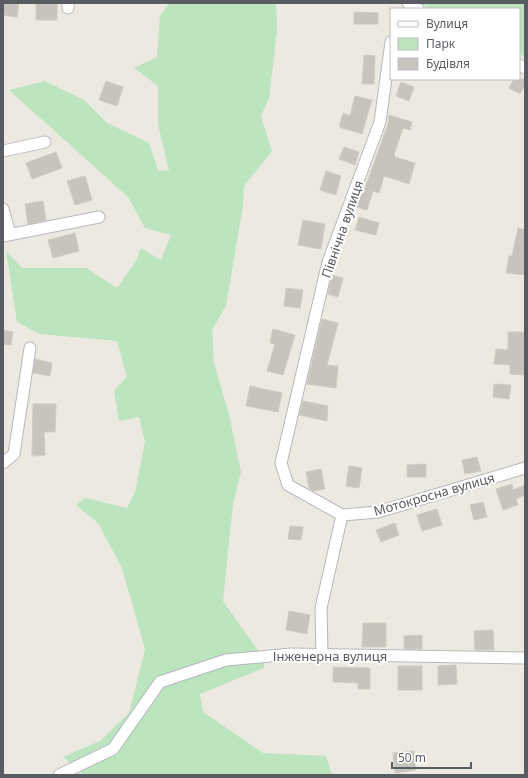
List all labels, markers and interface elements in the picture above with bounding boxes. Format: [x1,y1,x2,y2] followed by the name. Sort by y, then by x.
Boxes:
[390,8,520,80] legend
[426,15,468,32] text: Вулиця
[426,35,456,52] text: Парк
[426,55,470,72] text: Будівля
[317,178,367,280] street label: Північна вулиця
[371,468,497,520] street label: Мотокросна вулиця
[273,647,387,665] street label: Інженерна вулиця
[392,744,471,770] scale bar
[398,749,426,766] text: 50 m

